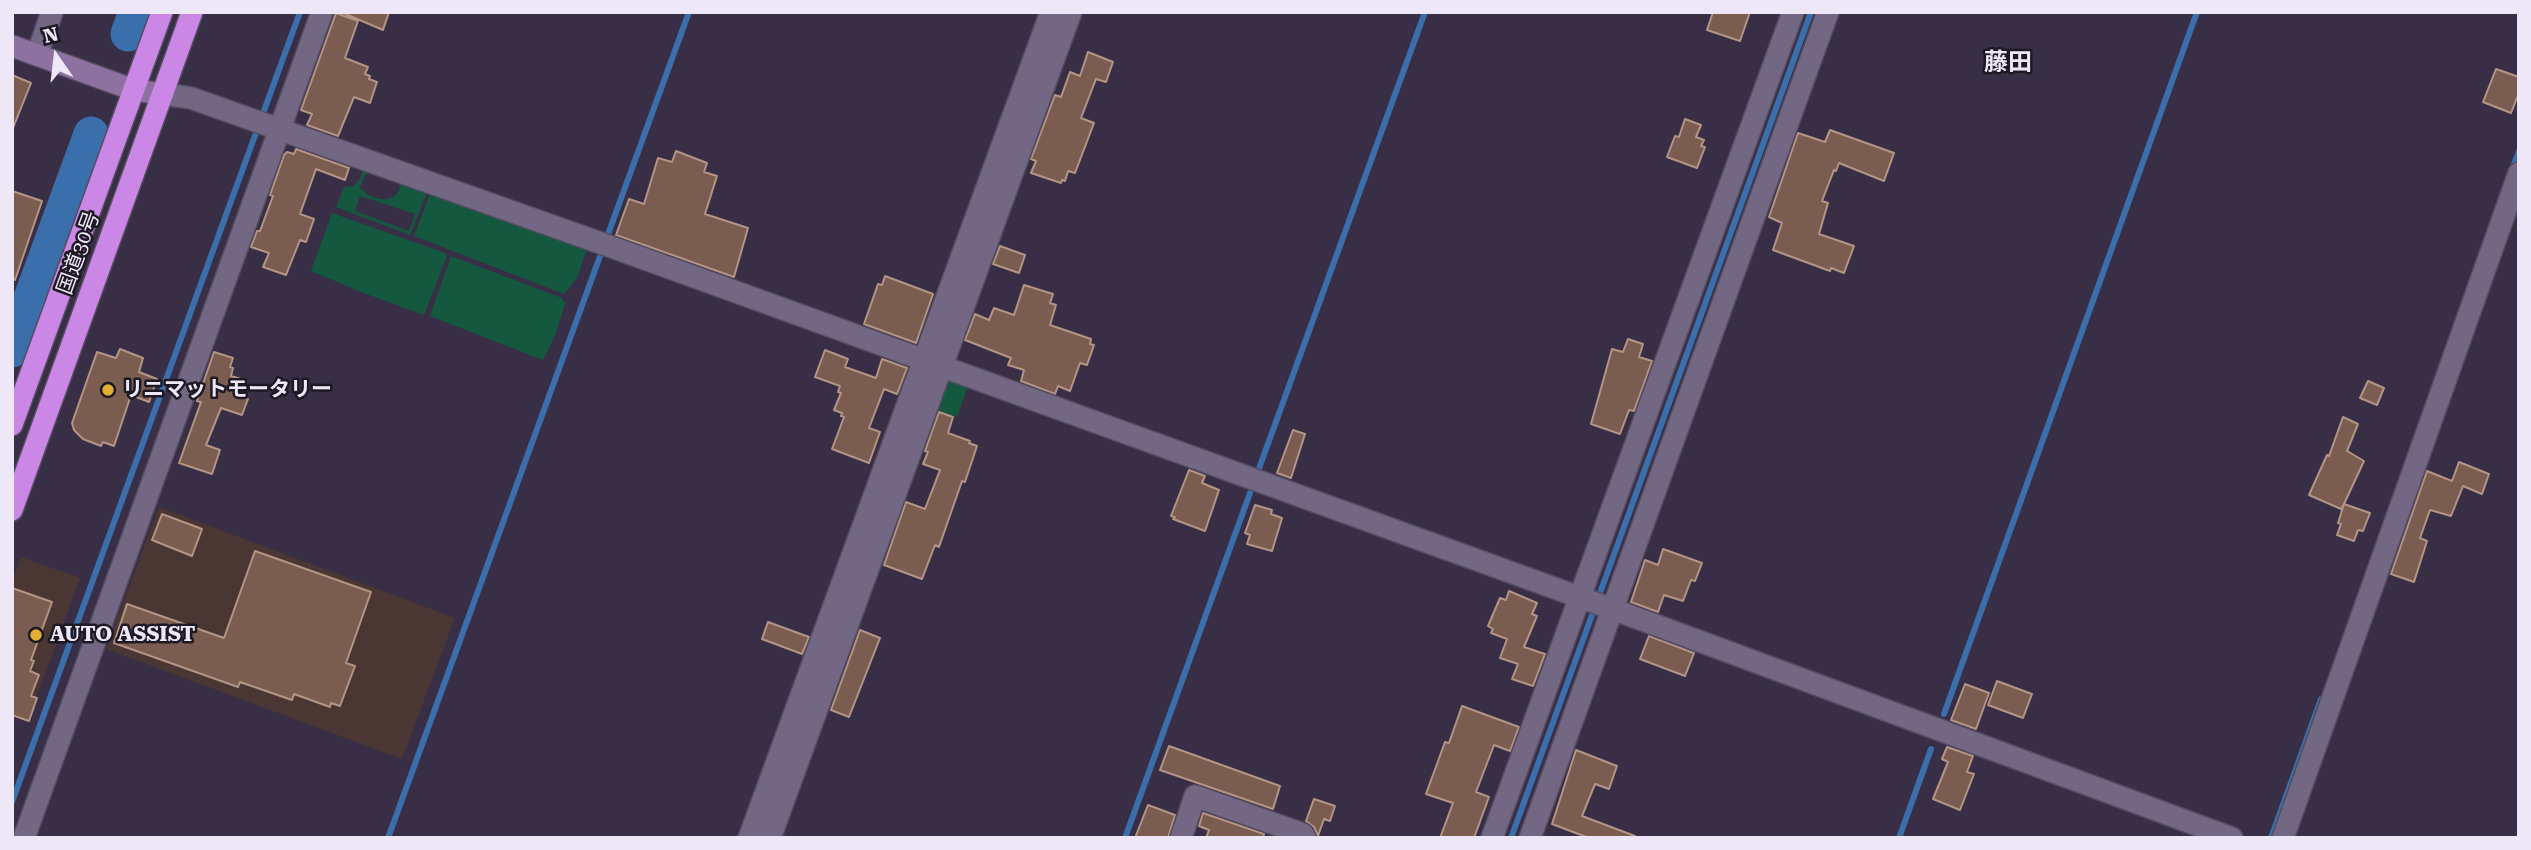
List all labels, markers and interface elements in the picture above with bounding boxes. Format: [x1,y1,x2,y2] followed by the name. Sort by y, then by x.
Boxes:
[21,21,91,91] north arrow
[41,22,61,48] text: N
[1984,49,2032,77] district label: 藤田
[52,208,106,298] street label: 国道30号
[122,377,332,403] place label: リニマットモータリー
[100,382,116,398] marker: リニマットモータリー
[50,622,196,648] place label: AUTO ASSIST
[28,627,44,643] marker: AUTO ASSIST

